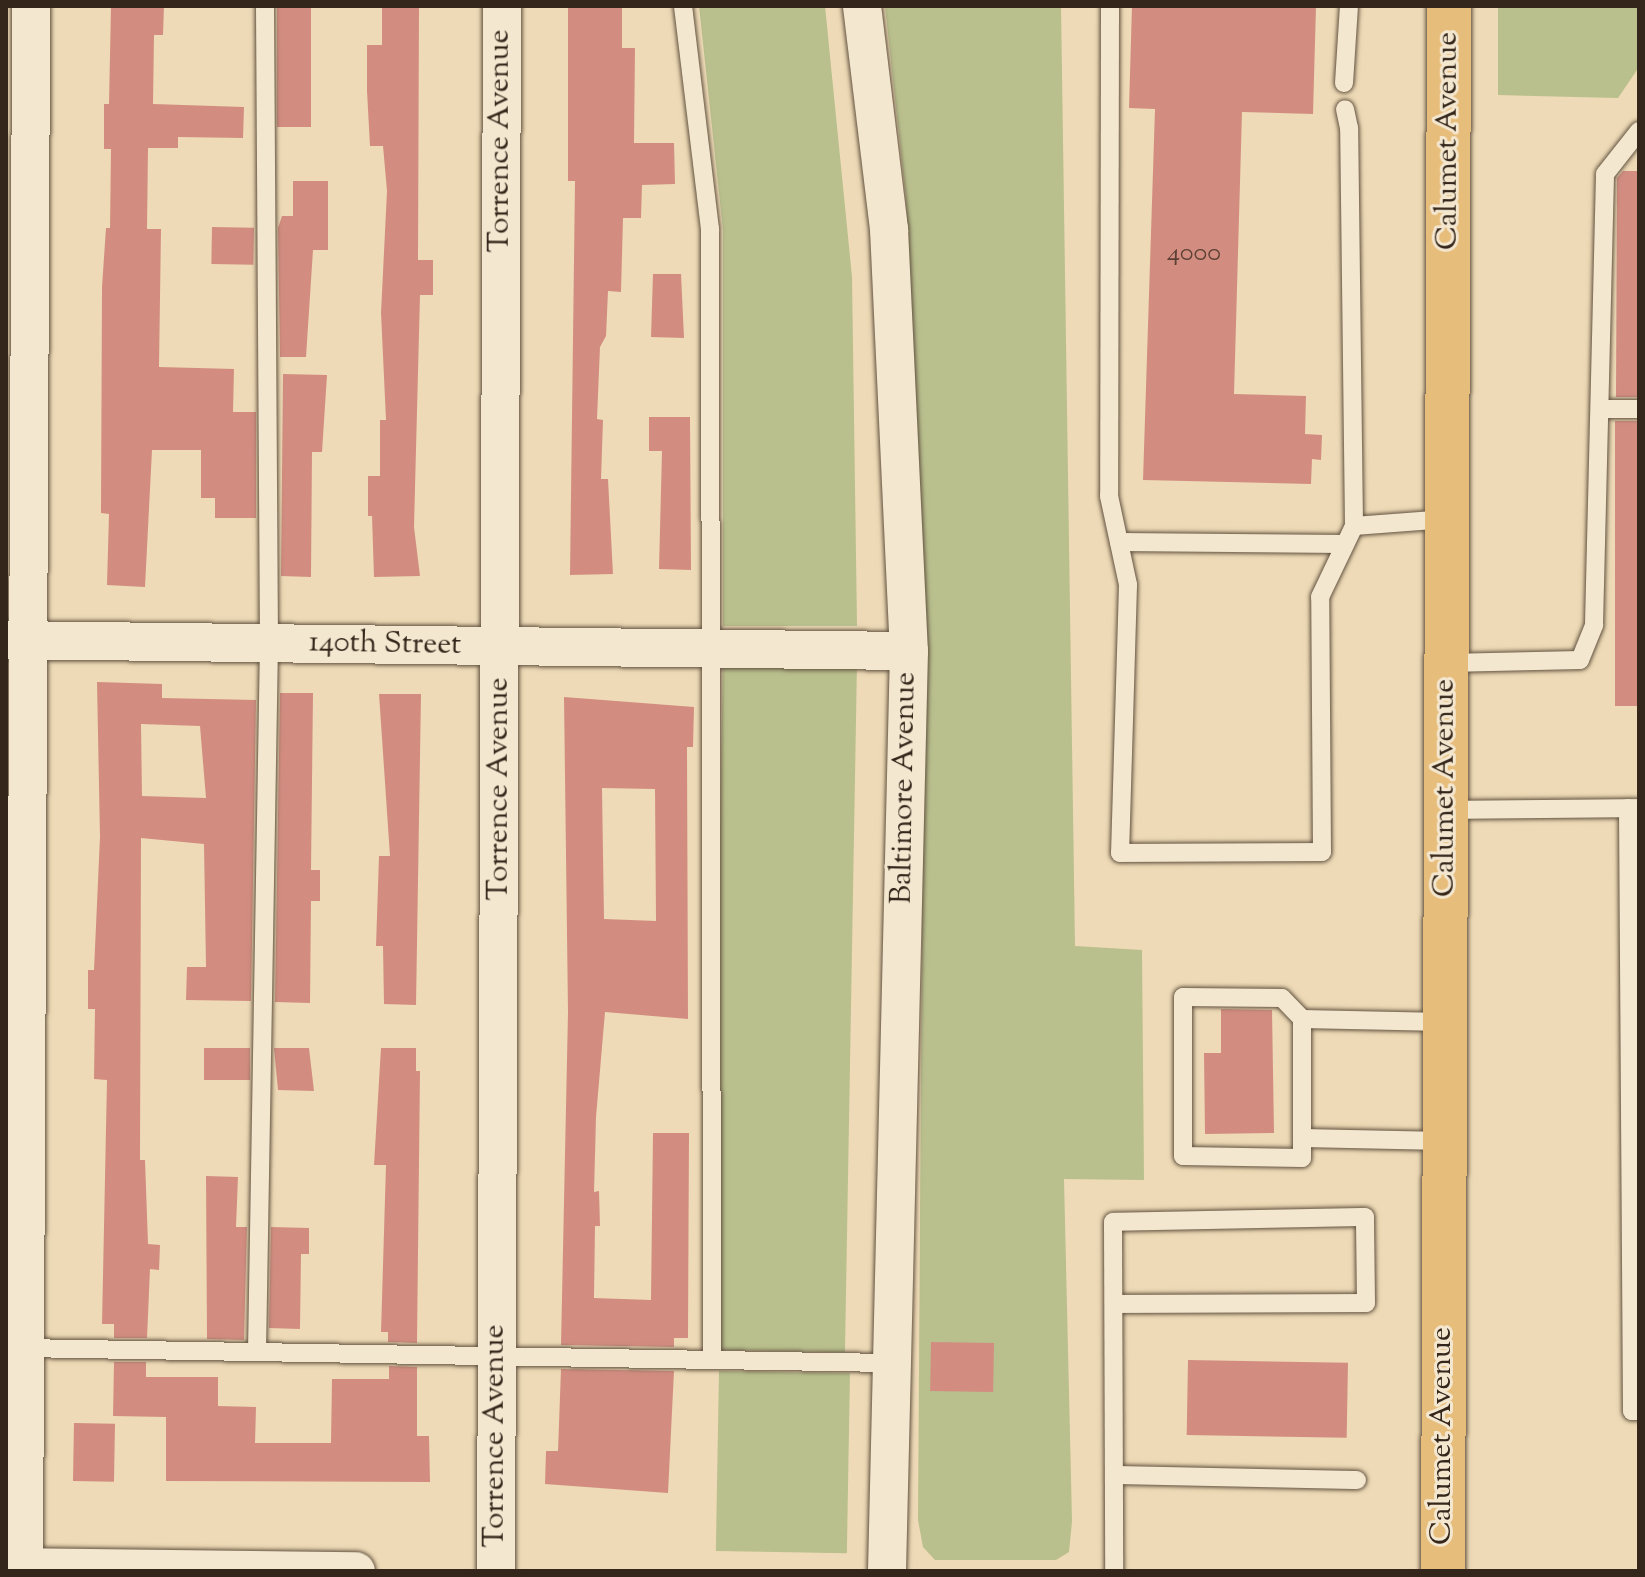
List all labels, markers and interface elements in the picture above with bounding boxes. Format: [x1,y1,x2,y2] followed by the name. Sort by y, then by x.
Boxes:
[483,30,519,252] street label: Torrence Avenue
[1431,32,1467,250] street label: Calumet Avenue
[1167,238,1221,270] house number: 4000
[308,626,462,664] street label: 140th Street
[885,672,925,904] street label: Baltimore Avenue
[482,678,518,900] street label: Torrence Avenue
[1428,679,1464,897] street label: Calumet Avenue
[478,1325,514,1547] street label: Torrence Avenue
[1425,1327,1461,1545] street label: Calumet Avenue

